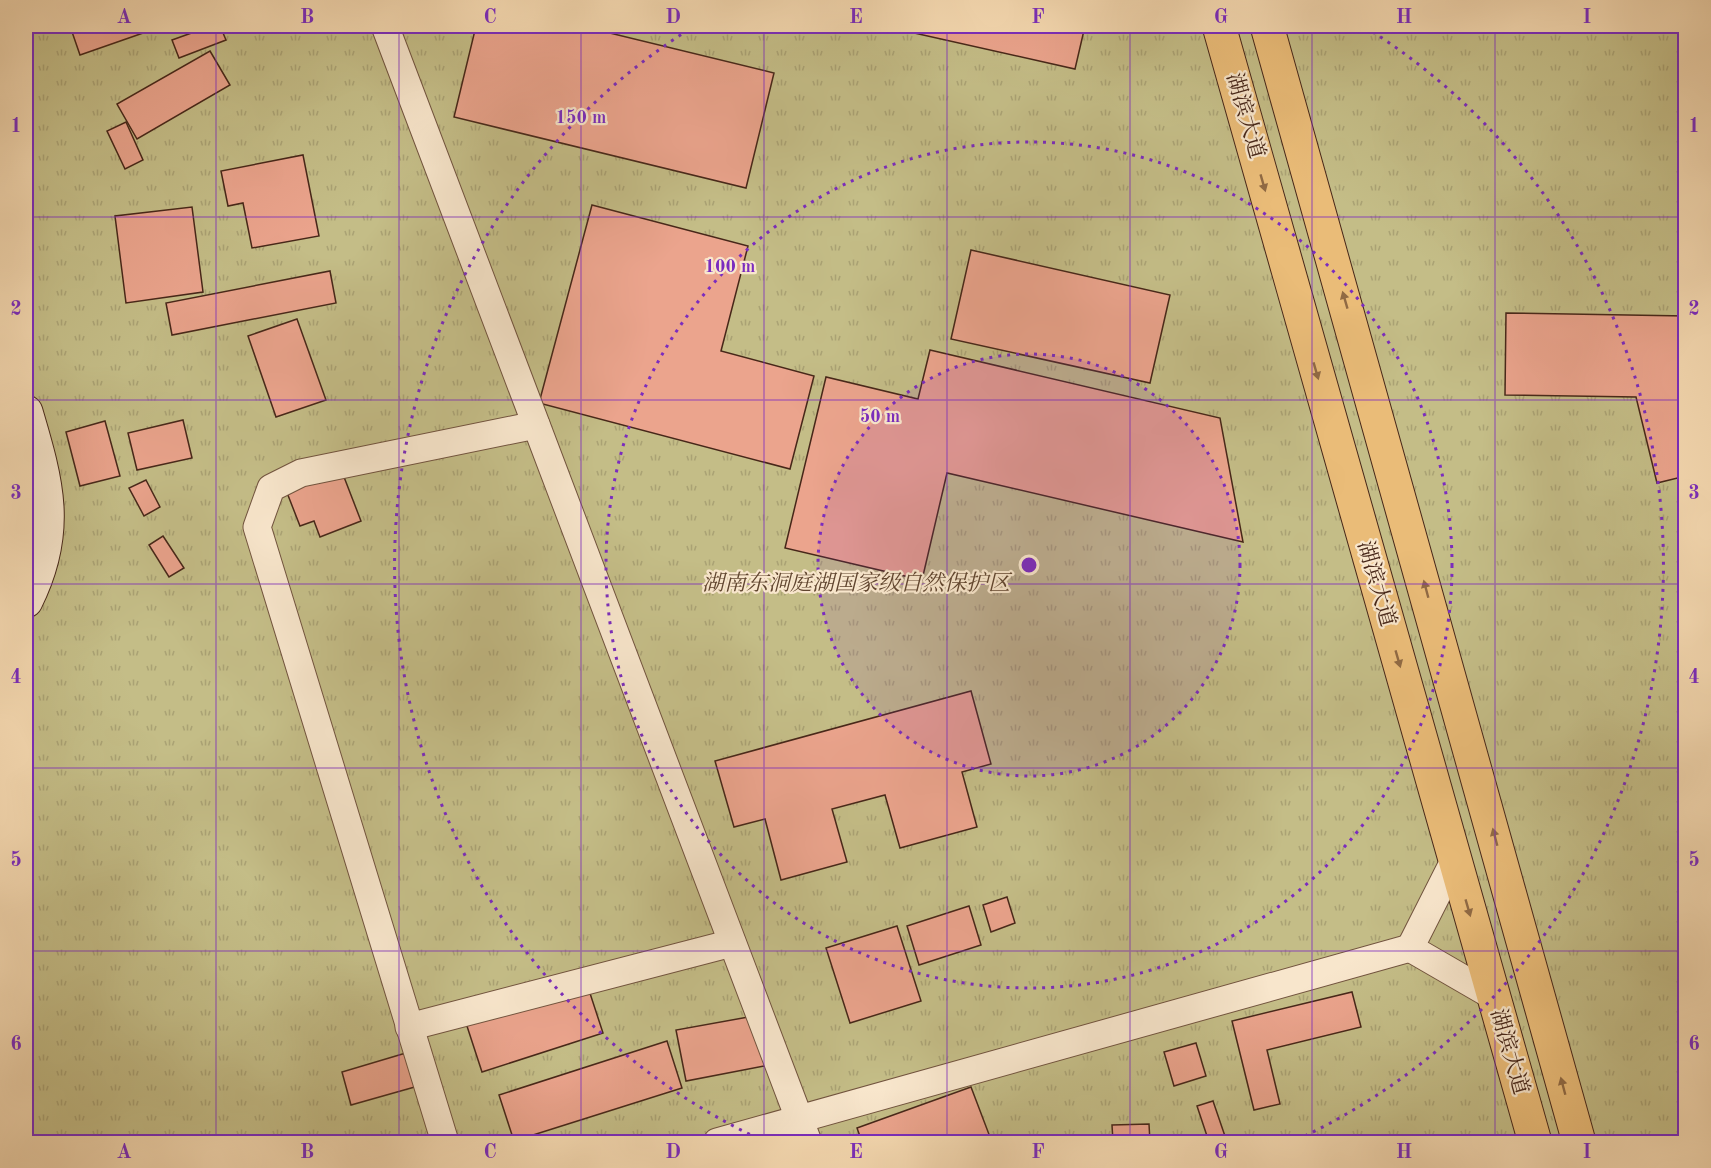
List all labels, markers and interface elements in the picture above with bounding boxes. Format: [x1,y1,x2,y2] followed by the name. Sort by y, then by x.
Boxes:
[116,8,132,28] text: A
[300,8,314,28] text: B
[483,8,497,28] text: C
[665,8,681,28] text: D
[849,8,863,28] text: E
[1031,8,1045,28] text: F
[1214,8,1228,28] text: G
[1396,8,1412,28] text: H
[1583,8,1591,28] text: I
[1222,70,1270,161] street label: 湖滨大道
[556,109,606,127] text: 150 m
[10,117,22,137] text: 1
[1688,117,1700,137] text: 1
[1259,174,1268,192] one-way arrow
[705,258,755,276] text: 100 m
[1340,291,1349,309] one-way arrow
[10,300,22,320] text: 2
[1688,300,1700,320] text: 2
[1312,362,1321,380] one-way arrow
[860,408,900,426] text: 50 m
[10,484,22,504] text: 3
[1688,484,1700,504] text: 3
[1353,538,1401,629] street label: 湖滨大道
[1019,555,1039,575] centre of rings
[702,571,1013,595] park label: 湖南东洞庭湖国家级自然保护区
[1421,580,1430,598] one-way arrow
[1393,650,1403,668] one-way arrow
[10,668,22,688] text: 4
[1688,668,1700,688] text: 4
[1489,828,1499,847] one-way arrow
[10,850,22,871] text: 5
[1688,850,1700,871] text: 5
[1464,899,1473,917] one-way arrow
[1486,1006,1534,1097] street label: 湖滨大道
[10,1035,22,1055] text: 6
[1688,1035,1700,1055] text: 6
[1558,1077,1568,1095] one-way arrow
[116,1143,132,1163] text: A
[300,1143,314,1163] text: B
[483,1143,497,1163] text: C
[665,1143,681,1163] text: D
[849,1143,863,1163] text: E
[1031,1143,1045,1163] text: F
[1214,1143,1228,1163] text: G
[1396,1143,1412,1163] text: H
[1583,1143,1591,1163] text: I

